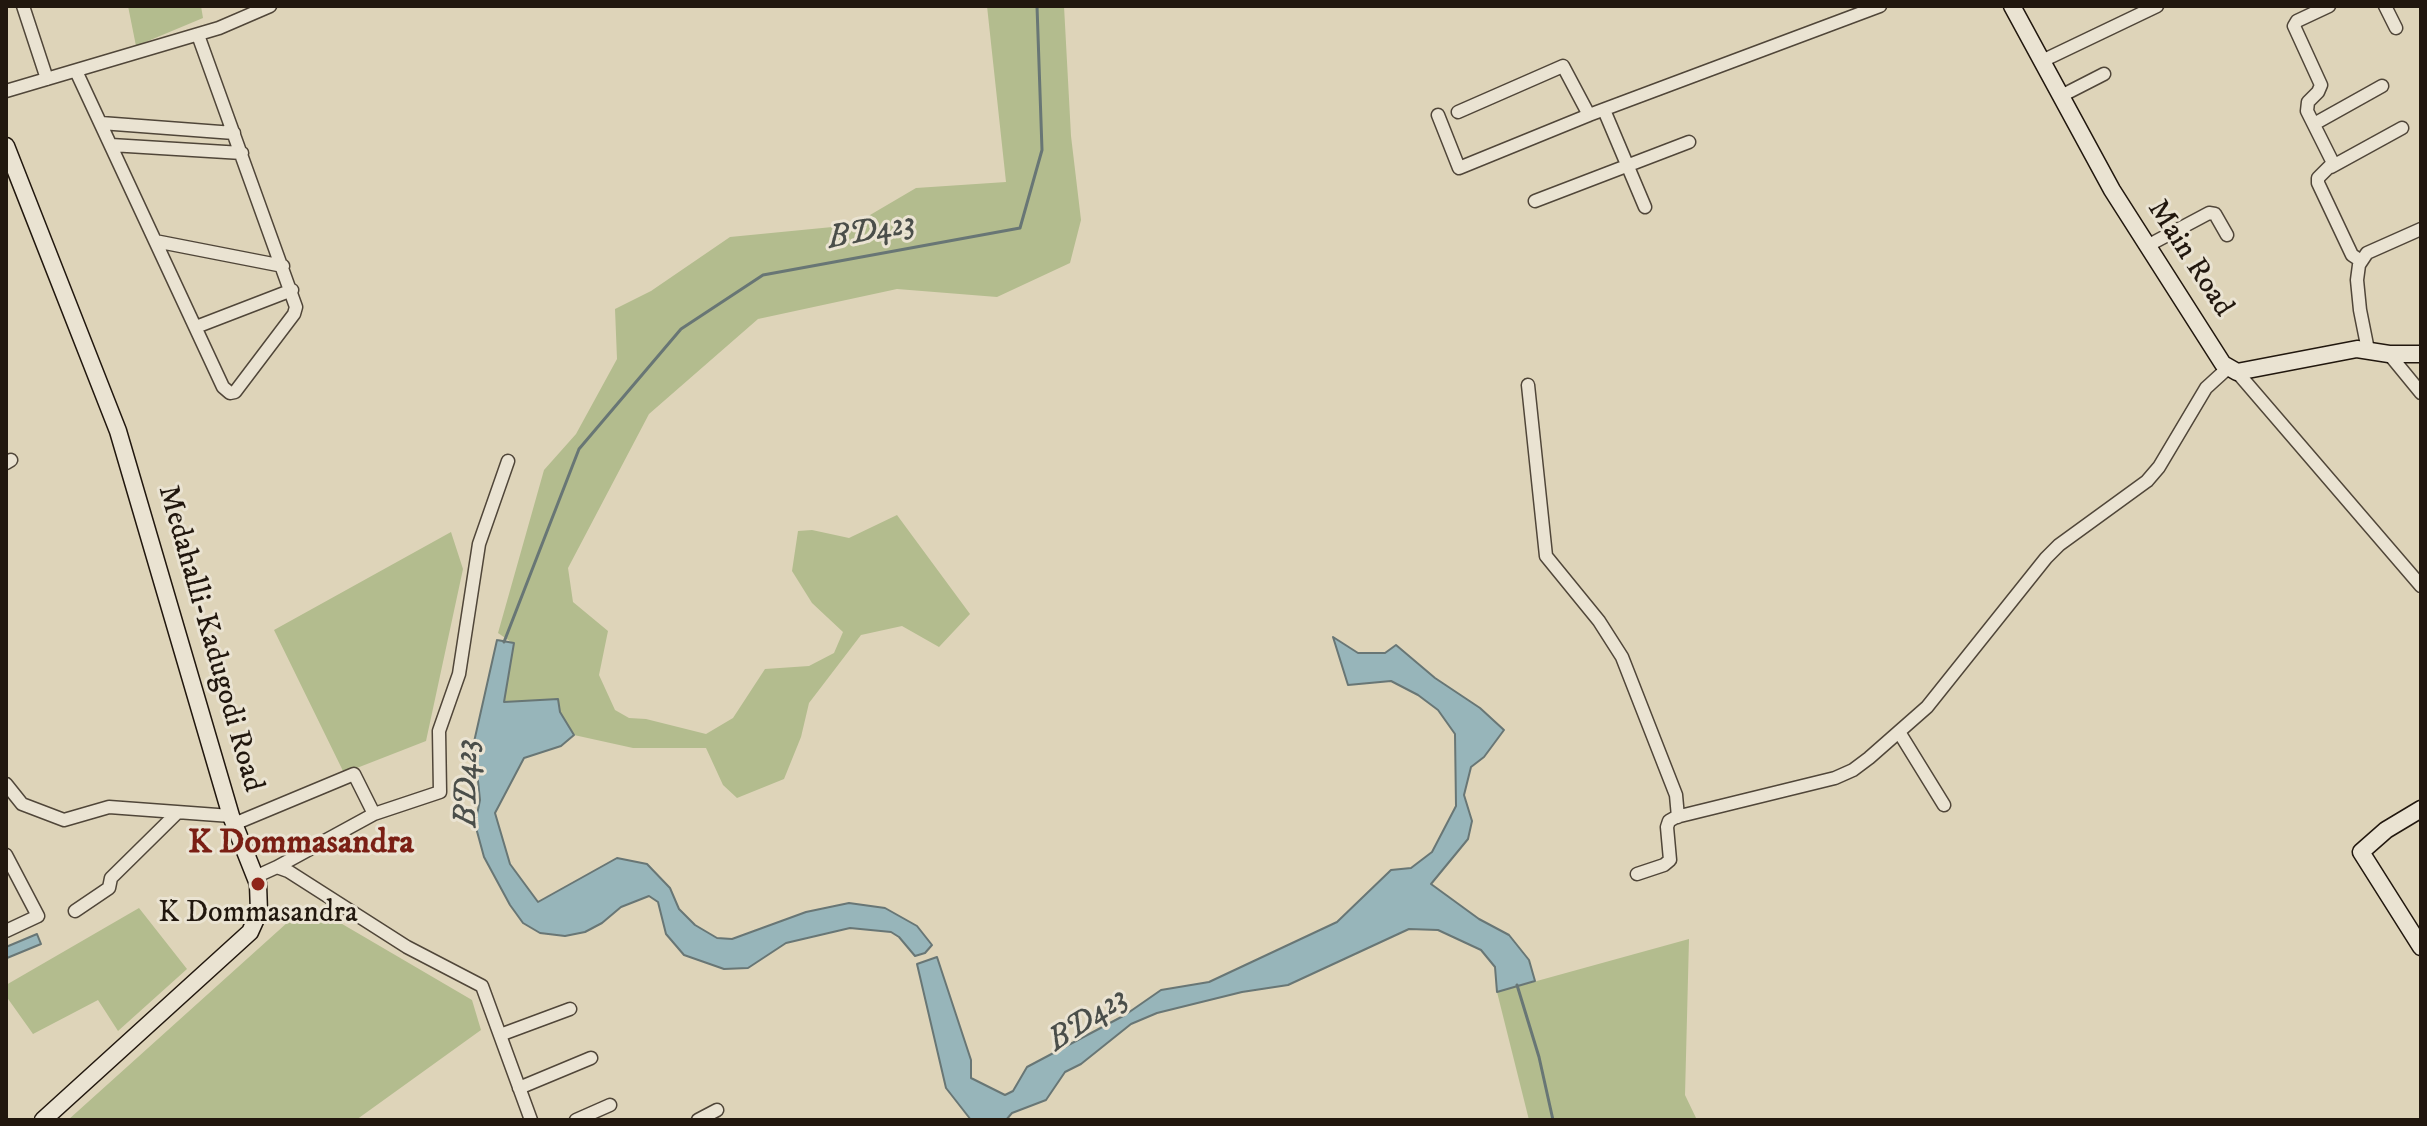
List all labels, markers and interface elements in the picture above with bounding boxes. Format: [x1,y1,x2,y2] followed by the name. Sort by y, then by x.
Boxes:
[2138,194,2240,324] street label: Main Road
[825,206,919,260] water label: BD423
[148,482,270,796] street label: Medahalli-Kadugodi Road
[449,738,489,828] water label: BD423
[188,825,414,865] district label: K Dommasandra
[249,875,267,893] marker: K Dommasandra
[158,897,358,933] place label: K Dommasandra
[1041,981,1137,1061] water label: BD423

